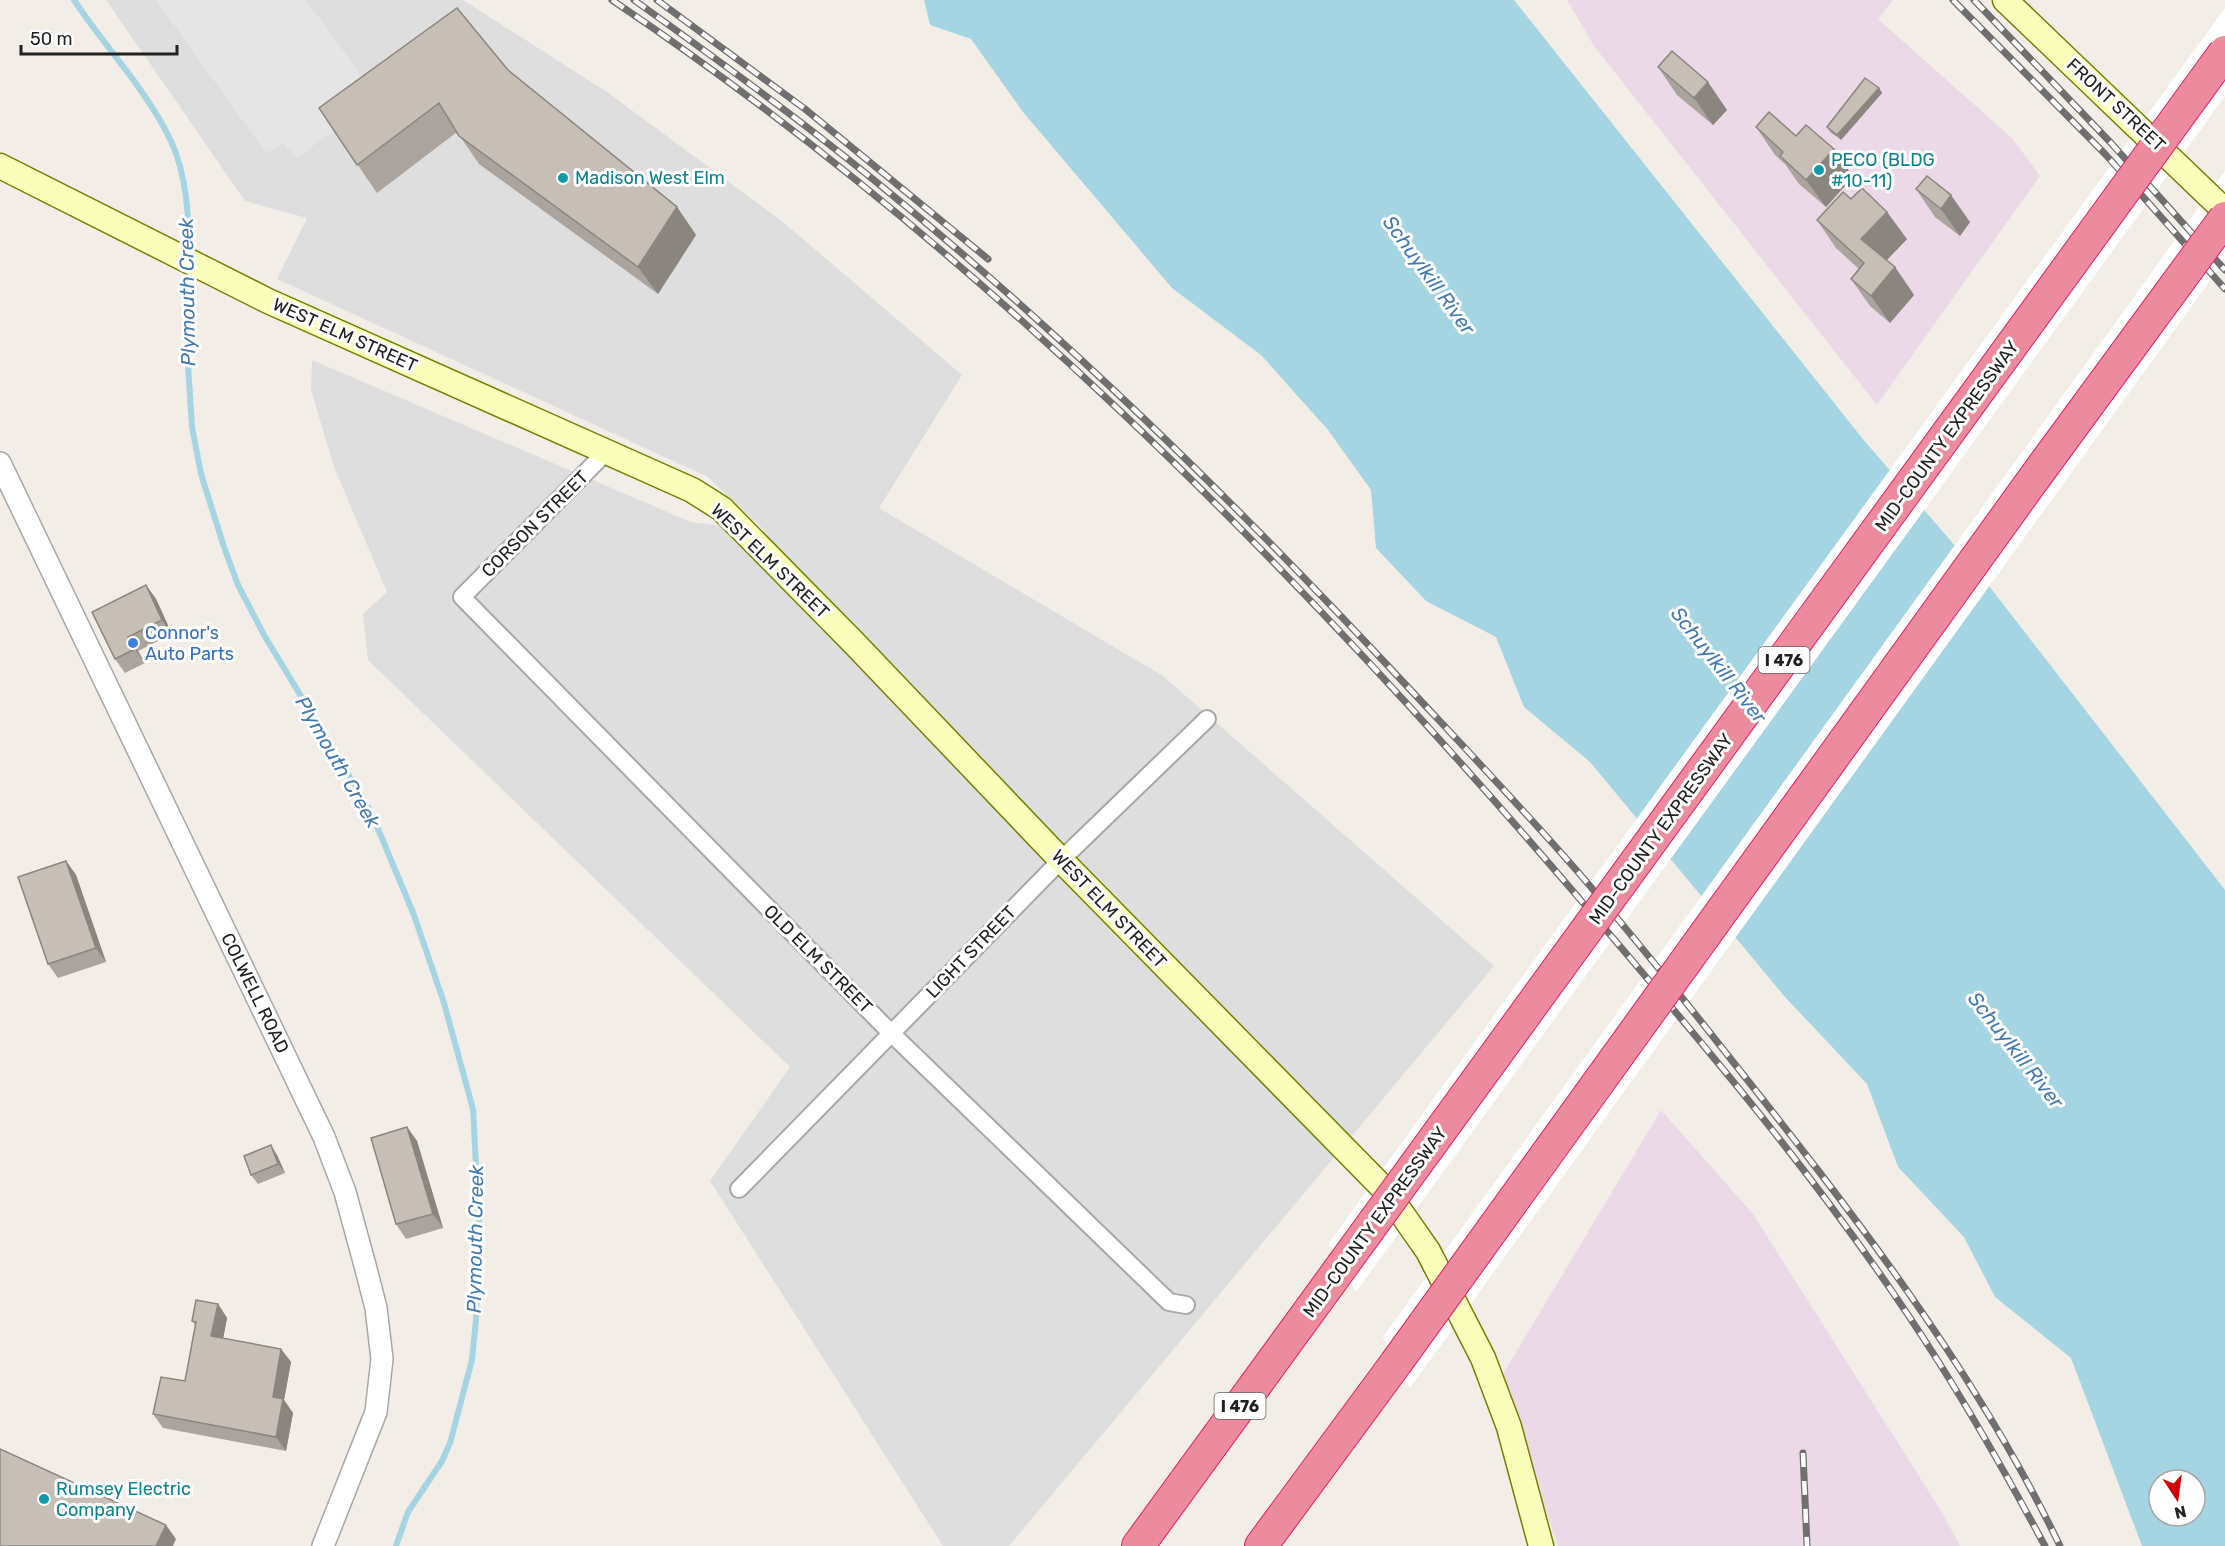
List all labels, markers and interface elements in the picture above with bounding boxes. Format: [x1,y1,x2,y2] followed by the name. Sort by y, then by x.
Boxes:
[21,18,177,56] scale bar
[30,28,73,50] text: 50 m
[2062,54,2170,156] street label: FRONT STREET
[1831,149,1935,192] place label: PECO (BLDG #10-11)
[1812,163,1826,177] marker: PECO (BLDG #10-11)
[575,167,725,189] place label: Madison West Elm
[556,171,570,185] marker: Madison West Elm
[1378,211,1481,340] water label: Schuylkill River
[174,217,200,366] water label: Plymouth Creek
[269,293,421,377] street label: WEST ELM STREET
[1870,336,2024,536] street label: MID-COUNTY EXPRESSWAY
[477,466,593,582] street label: CORSON STREET
[706,499,834,623] street label: WEST ELM STREET
[1666,602,1773,729] water label: Schuylkill River
[145,622,234,665] place label: Connor's Auto Parts
[126,636,140,650] marker: Connor's Auto Parts
[1758,647,1810,673] road number: I 476
[291,692,386,833] water label: Plymouth Creek
[1584,729,1738,929] street label: MID-COUNTY EXPRESSWAY
[1047,845,1171,973] street label: WEST ELM STREET
[759,900,877,1018] street label: OLD ELM STREET
[921,901,1021,1003] street label: LIGHT STREET
[216,929,294,1057] street label: COLWELL ROAD
[1963,987,2070,1114] water label: Schuylkill River
[1298,1122,1452,1322] street label: MID-COUNTY EXPRESSWAY
[462,1164,488,1313] water label: Plymouth Creek
[1214,1393,1266,1419] road number: I 476
[2147,1468,2207,1528] north arrow
[56,1478,191,1521] place label: Rumsey Electric Company
[37,1492,51,1506] marker: Rumsey Electric Company
[2173,1502,2188,1523] text: N

